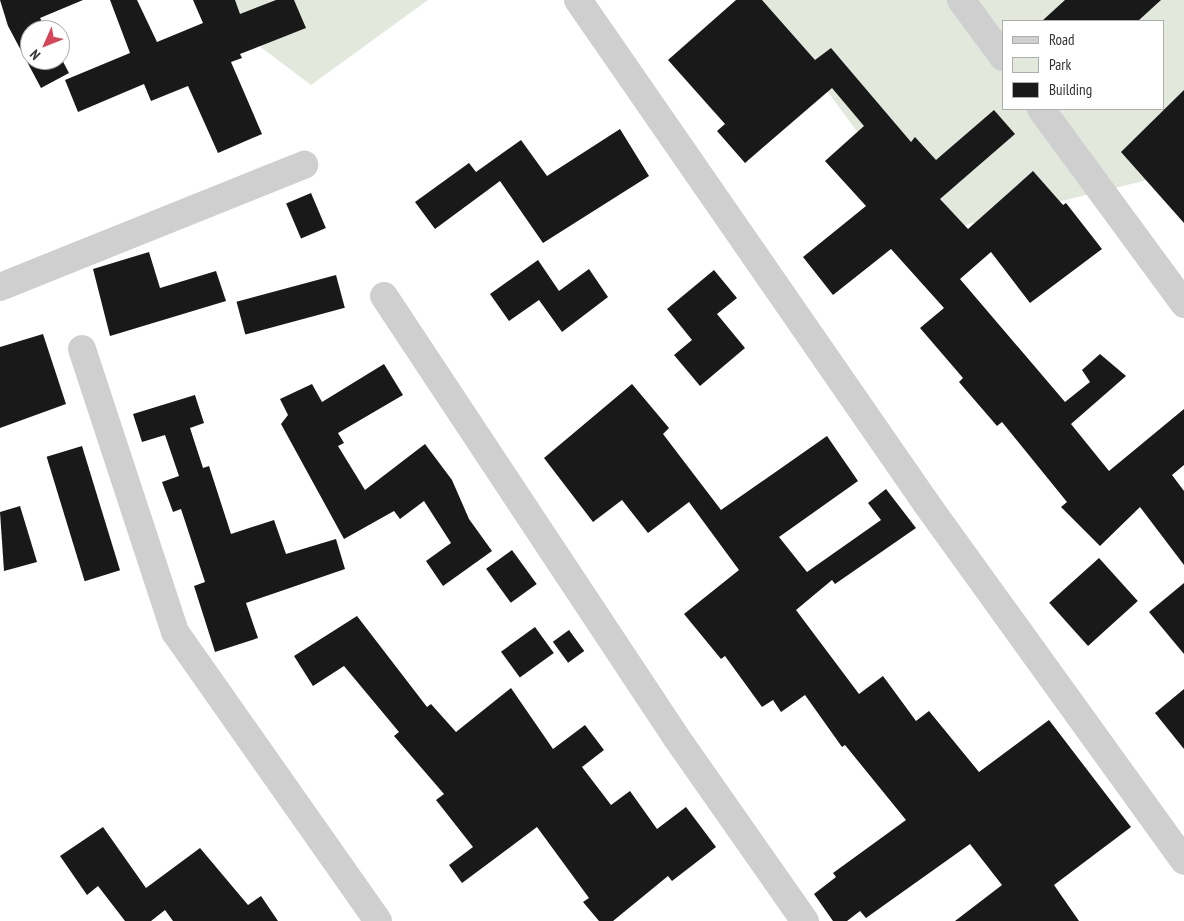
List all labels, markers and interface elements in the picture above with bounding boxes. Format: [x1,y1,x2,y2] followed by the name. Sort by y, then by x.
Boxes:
[20,20,70,70] north arrow
[1002,20,1164,110] legend
[1049,30,1075,49] text: Road
[26,46,44,64] text: N
[1049,55,1071,74] text: Park
[1049,80,1092,99] text: Building

